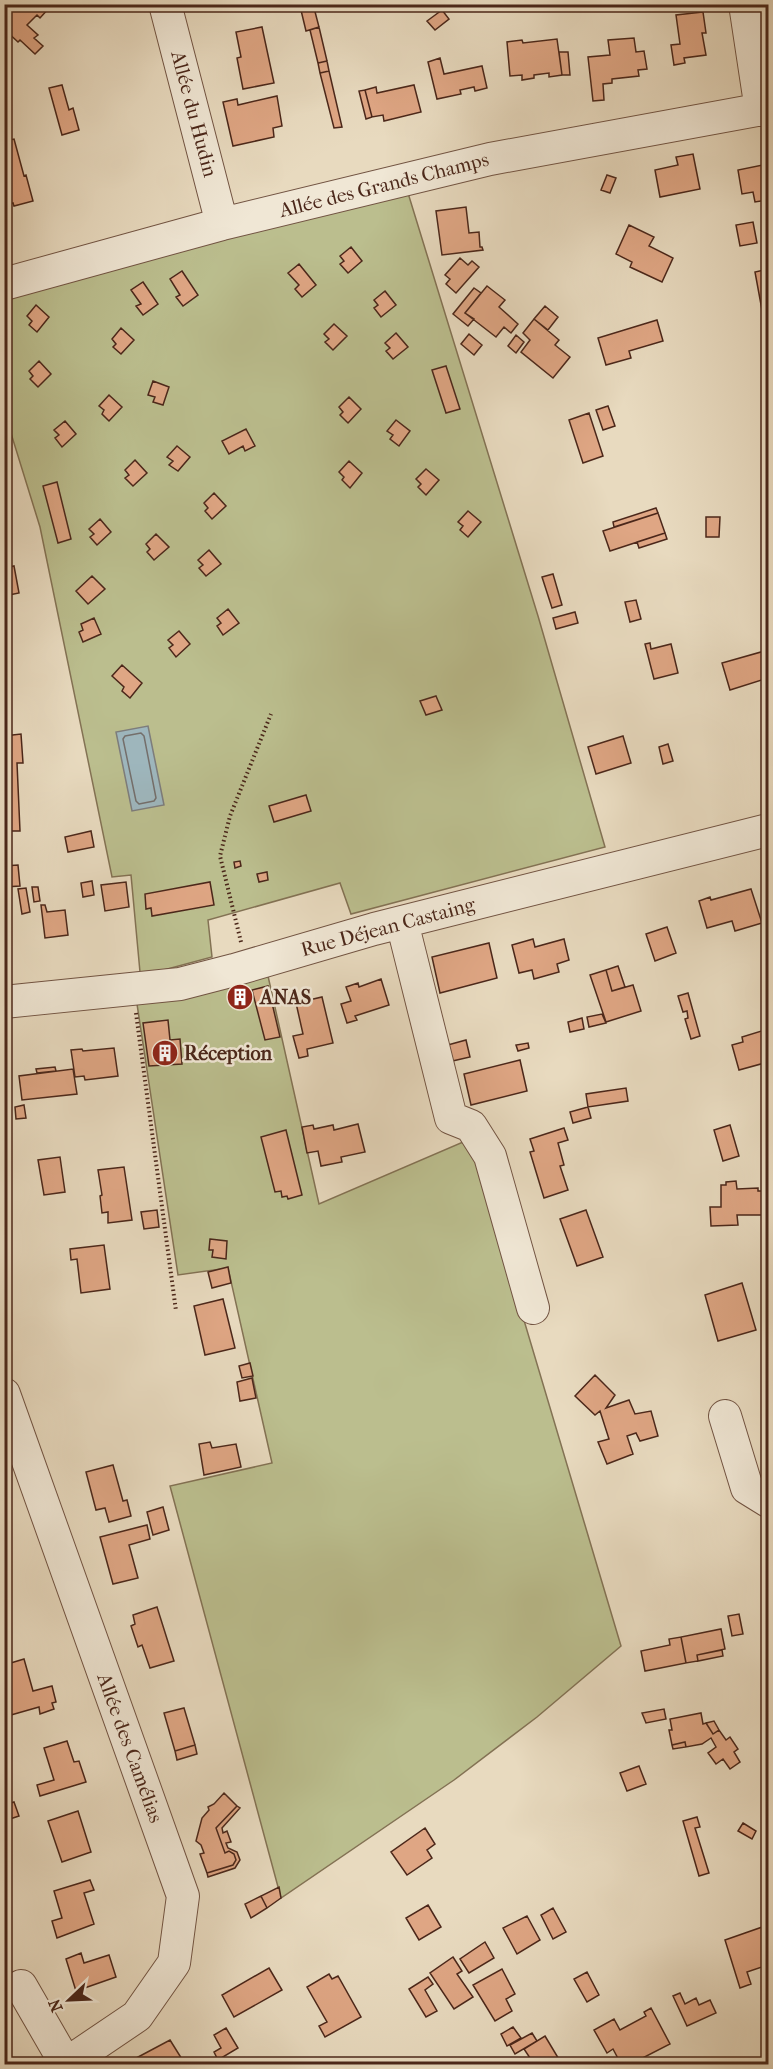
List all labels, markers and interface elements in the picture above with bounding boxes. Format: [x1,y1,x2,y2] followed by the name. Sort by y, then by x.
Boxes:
[166,47,222,180] street label: Allée du Hudin
[276,148,491,222] street label: Allée des Grands Champs
[298,893,478,961] street label: Rue Déjean Castaing
[225,982,255,1012] building icon: ANAS
[258,986,311,1009] place label: ANAS
[150,1038,180,1068] building icon: Réception
[184,1042,273,1065] place label: Réception
[92,1669,168,1826] street label: Allée des Camélias
[39,1970,99,2030] north arrow
[44,1996,67,2015] text: N

